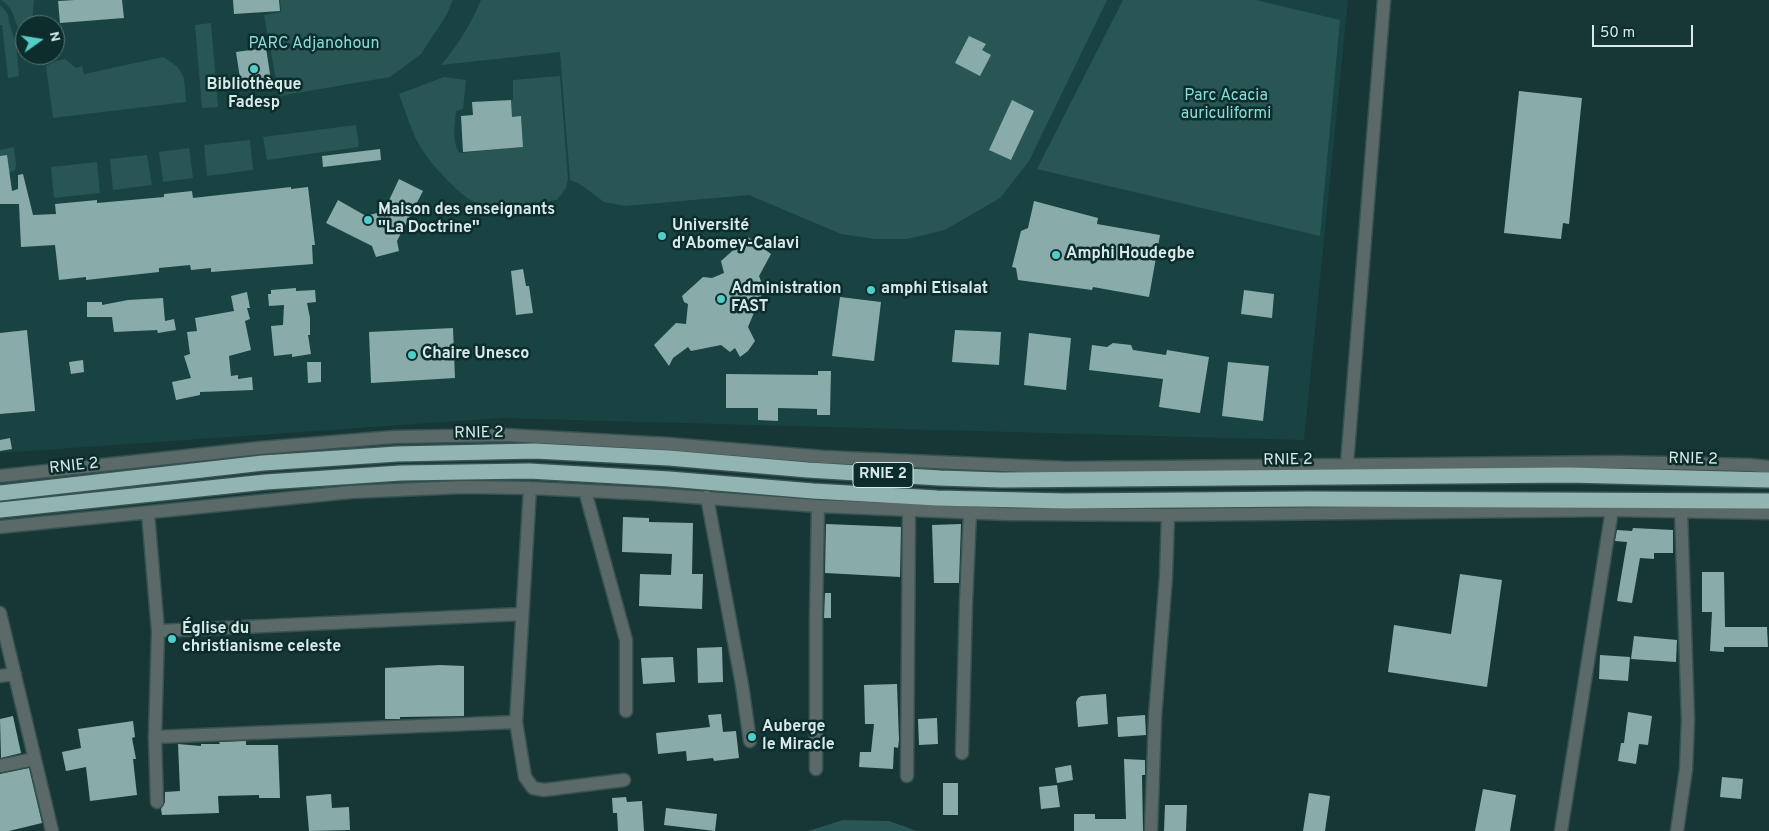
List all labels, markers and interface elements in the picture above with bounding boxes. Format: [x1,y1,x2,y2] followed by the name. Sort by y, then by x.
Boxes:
[15,15,65,65] north arrow
[1594,15,1695,47] scale bar
[1600,24,1635,43] text: 50 m
[45,30,64,44] text: N
[249,35,379,55] park label: PARC Adjanohoun
[248,63,260,75] marker: Bibliothèque Fadesp
[207,76,301,114] place label: Bibliothèque Fadesp
[1181,87,1271,125] park label: Parc Acacia auriculiformi
[378,201,555,239] place label: Maison des enseignants ''La Doctrine''
[362,214,374,226] marker: Maison des enseignants ''La Doctrine''
[672,217,799,255] place label: Université d'Abomey-Calavi
[656,230,668,242] marker: Université d'Abomey-Calavi
[1066,245,1195,265] place label: Amphi Houdegbe
[1050,249,1062,261] marker: Amphi Houdegbe
[731,280,841,318] place label: Administration FAST
[881,280,988,300] place label: amphi Etisalat
[865,284,877,296] marker: amphi Etisalat
[715,293,727,305] marker: Administration FAST
[422,345,529,365] place label: Chaire Unesco
[406,349,418,361] marker: Chaire Unesco
[454,424,504,444] street label: RNIE 2
[1668,450,1718,470] street label: RNIE 2
[1263,451,1313,471] street label: RNIE 2
[48,455,100,479] street label: RNIE 2
[853,462,913,488] road number: RNIE 2
[182,620,341,658] place label: Église du christianisme celeste
[166,633,178,645] marker: Église du christianisme celeste
[762,718,835,756] place label: Auberge le Miracle
[746,731,758,743] marker: Auberge le Miracle

